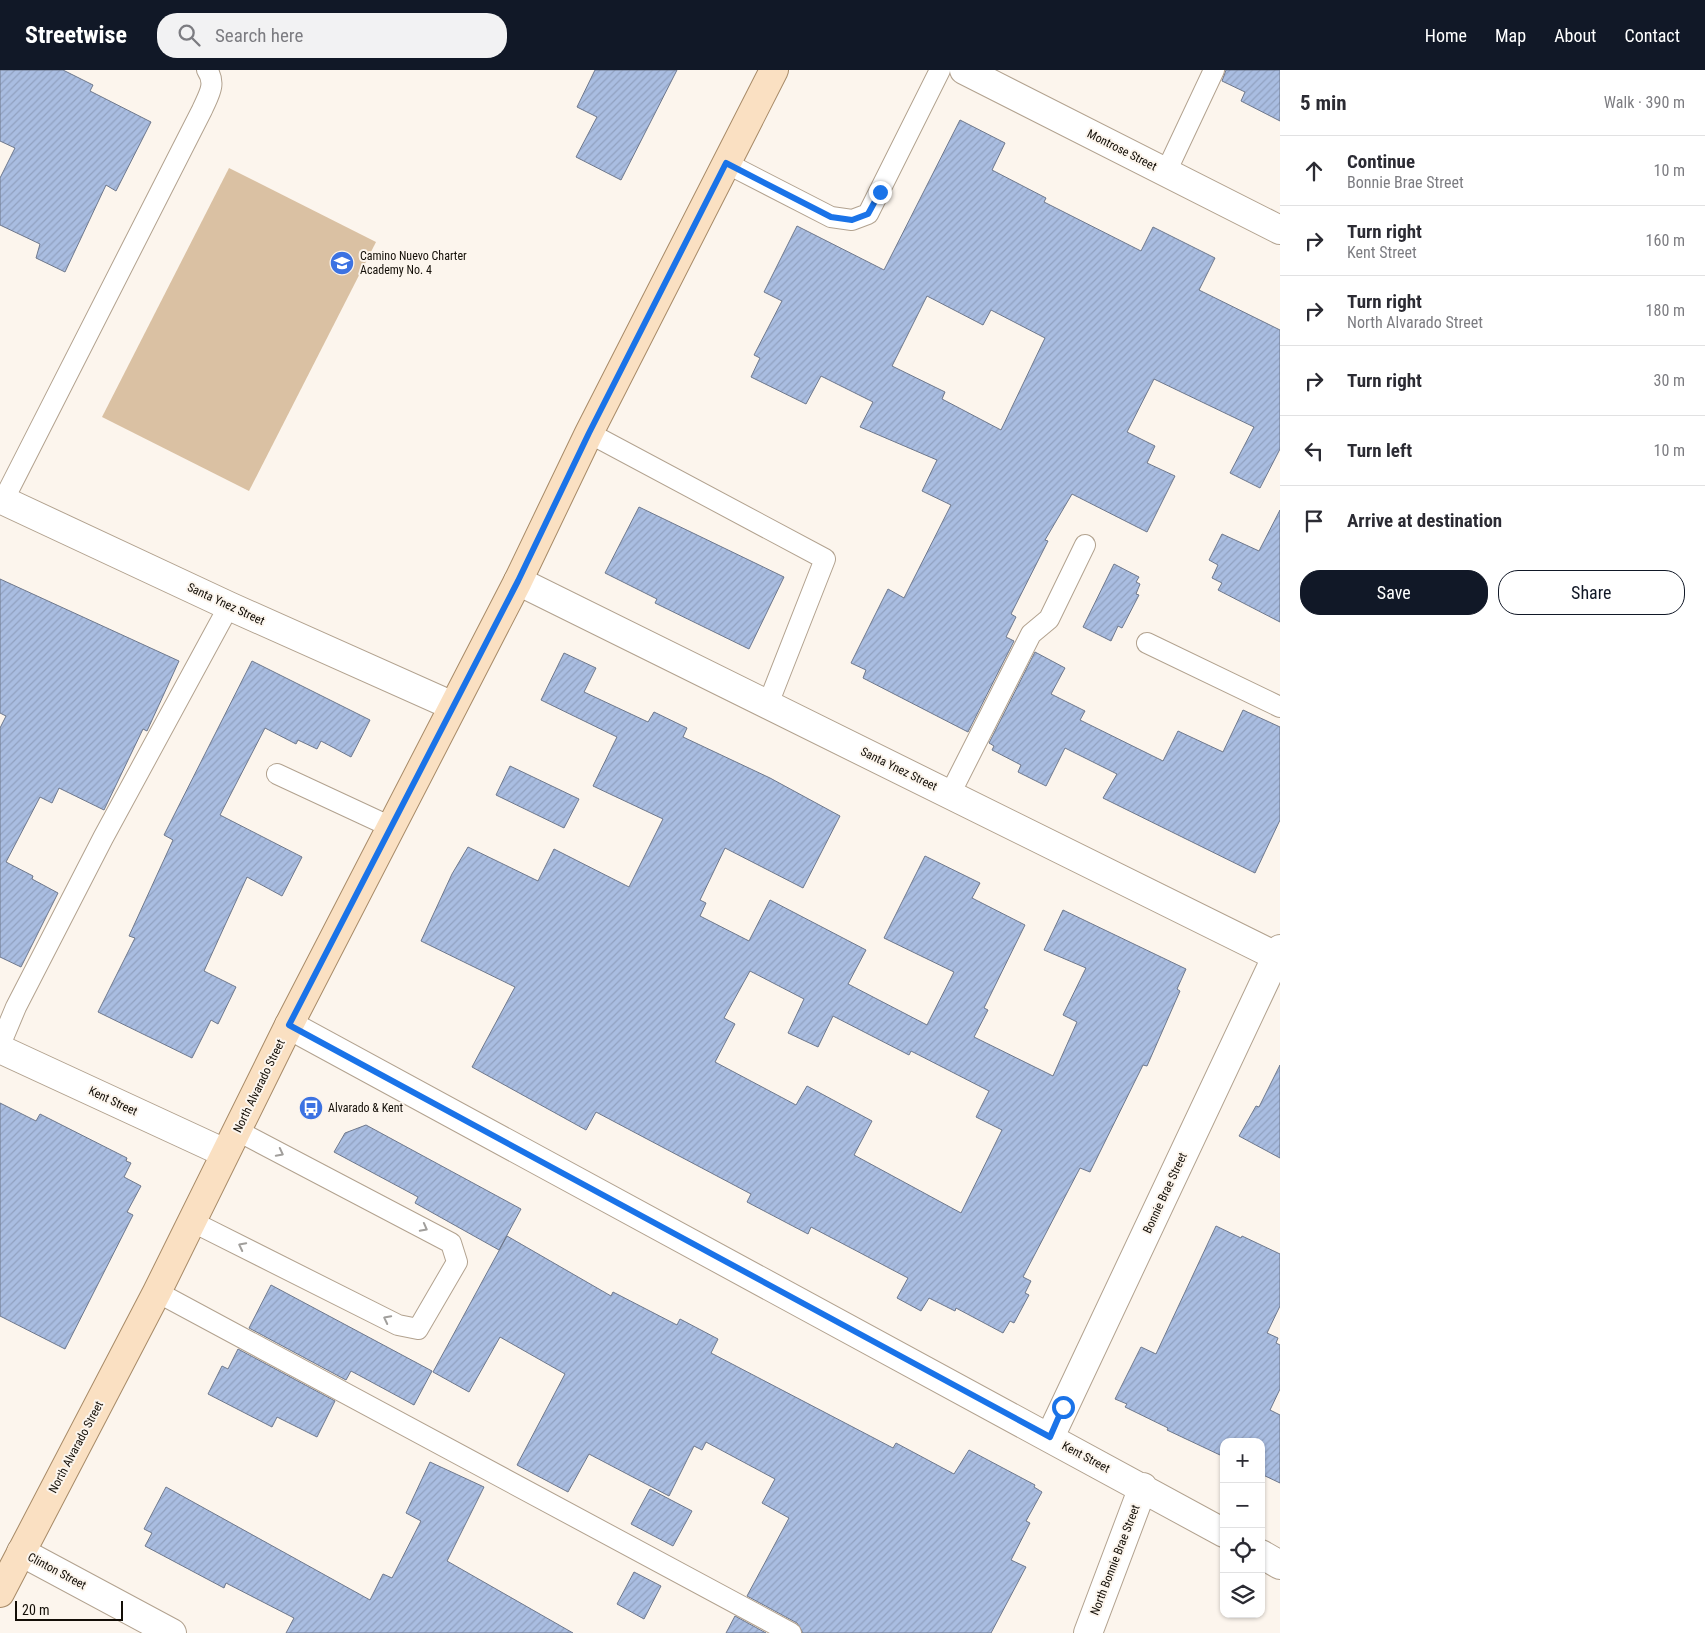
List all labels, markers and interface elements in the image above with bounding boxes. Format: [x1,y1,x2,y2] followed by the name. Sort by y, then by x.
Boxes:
[157,13,507,58] search box
[25,21,127,49] text: Streetwise
[175,21,203,49] icon: search
[215,24,303,47] text: Search here
[1425,25,1467,46] text: Home
[1495,25,1526,46] text: Map
[1554,25,1596,46] text: About
[1624,25,1680,46] text: Contact
[1300,91,1347,115] text: 5 min
[1604,93,1685,112] text: Walk · 390 m
[1085,127,1159,174] street label: Montrose Street
[1347,150,1415,173] text: Continue
[1300,157,1328,185] icon: ahead
[1653,161,1685,180] text: 10 m
[1347,173,1464,192] text: Bonnie Brae Street
[869,181,892,204] route end
[1347,220,1422,243] text: Turn right
[1300,227,1328,255] icon: right
[1646,231,1685,250] text: 160 m
[1347,243,1417,262] text: Kent Street
[360,249,467,277] place label: Camino Nuevo Charter Academy No. 4
[329,250,355,276] school or university icon: Camino Nuevo Charter Academy No. 4
[1347,290,1422,313] text: Turn right
[1300,297,1328,325] icon: right
[1646,301,1685,320] text: 180 m
[1347,313,1483,332] text: North Alvarado Street
[1300,367,1328,395] icon: right
[1347,369,1422,392] text: Turn right
[1653,371,1685,390] text: 30 m
[1300,437,1328,465] icon: left
[1347,439,1412,462] text: Turn left
[1653,441,1685,460] text: 10 m
[1300,507,1328,535] icon: arrive
[1347,509,1502,532] text: Arrive at destination
[1300,570,1488,615] button: Save
[1498,570,1685,615] button: Share
[185,580,267,628] street label: Santa Ynez Street
[858,744,940,794] street label: Santa Ynez Street
[230,1037,288,1135] street label: North Alvarado Street
[86,1084,140,1119] street label: Kent Street
[298,1095,324,1121] bus stop icon: Alvarado & Kent
[328,1101,403,1115] place label: Alvarado & Kent
[274,1147,283,1157] one-way arrow
[1140,1150,1190,1236] street label: Bonnie Brae Street
[418,1222,427,1232] one-way arrow
[238,1242,247,1252] one-way arrow
[383,1316,392,1326] one-way arrow
[1052,1396,1075,1419] route start
[46,1398,106,1495] street label: North Alvarado Street
[1220,1438,1265,1618] map controls
[1220,1438,1265,1483] button: +
[1060,1439,1113,1476] street label: Kent Street
[1220,1483,1265,1528] button: −
[1087,1502,1143,1617] street label: North Bonnie Brae Street
[1220,1528,1265,1573] button: locate
[25,1550,89,1592] street label: Clinton Street
[1220,1573,1265,1618] button: layers
[15,1598,122,1621] scale bar
[22,1602,50,1618] text: 20 m

